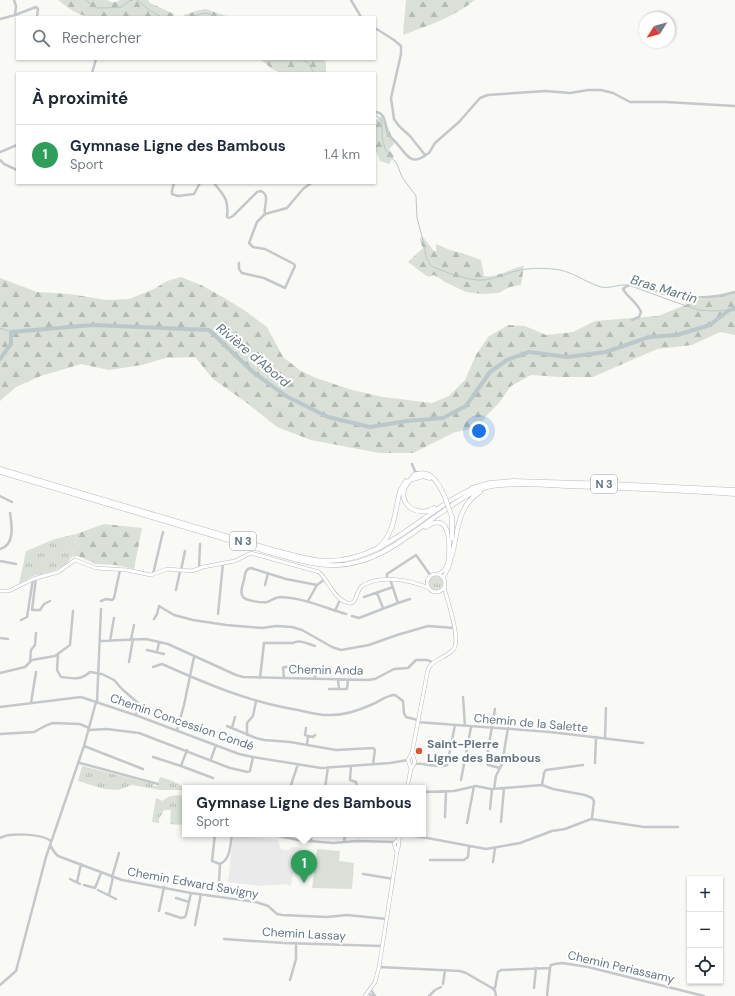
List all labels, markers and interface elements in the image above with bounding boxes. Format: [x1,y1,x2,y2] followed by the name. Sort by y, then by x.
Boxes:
[639,12,675,48] north arrow
[16,16,376,60] search box
[30,27,52,49] icon: search
[62,28,141,48] text: Rechercher
[32,87,128,109] text: À proximité
[70,136,286,156] text: Gymnase Ligne des Bambous
[43,146,47,163] text: 1
[324,146,360,163] text: 1.4 km
[70,156,103,173] text: Sport
[629,271,699,307] water label: Bras Martin
[213,319,294,391] water label: Rivière d'Abord
[469,421,489,441] your location
[591,475,617,493] road number: N 3
[230,532,256,550] road number: N 3
[288,661,364,679] street label: Chemin Anda
[108,690,256,754] street label: Chemin Concession Condé
[473,710,589,736] street label: Chemin de la Salette
[427,736,541,766] place label: Saint-Pierre Ligne des Bambous
[414,746,424,756] marker: Saint-Pierre Ligne des Bambous
[182,785,426,837] popup
[196,793,412,813] text: Gymnase Ligne des Bambous
[196,813,229,830] text: Sport
[291,850,317,883] pin: 1
[126,864,260,903] street label: Chemin Edward Savigny
[687,876,723,984] map controls
[687,876,723,912] button: +
[687,912,723,948] button: −
[262,924,347,944] street label: Chemin Lassay
[566,947,676,987] street label: Chemin Periassamy
[687,948,723,984] button: locate

